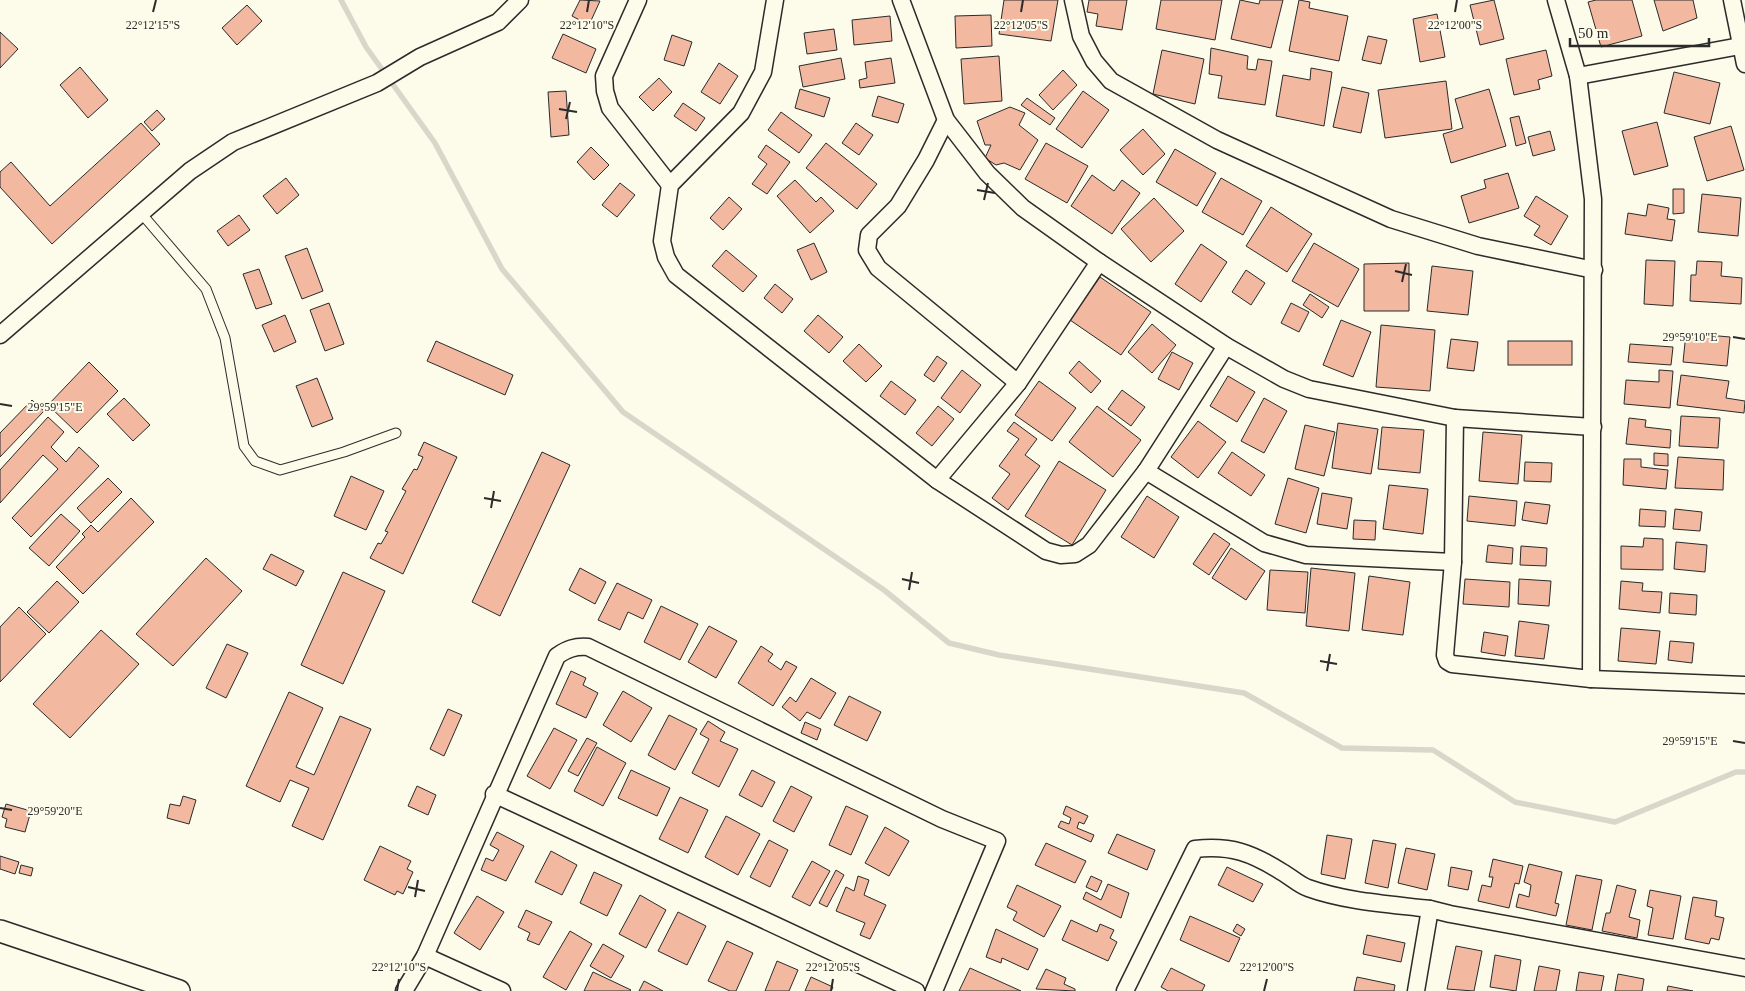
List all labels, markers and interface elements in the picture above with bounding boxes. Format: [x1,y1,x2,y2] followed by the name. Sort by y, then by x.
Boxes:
[1570,15,1709,47] scale bar
[126,18,180,32] text: 22°12'15"S
[560,18,614,32] text: 22°12'10"S
[994,18,1048,32] text: 22°12'05"S
[1428,18,1482,32] text: 22°12'00"S
[1578,25,1609,41] text: 50 m
[1662,330,1718,344] text: 29°59'10"E
[27,400,83,414] text: 29°59'15"E
[1662,734,1718,748] text: 29°59'15"E
[27,804,83,818] text: 29°59'20"E
[372,960,426,974] text: 22°12'10"S
[806,960,860,974] text: 22°12'05"S
[1240,960,1294,974] text: 22°12'00"S

